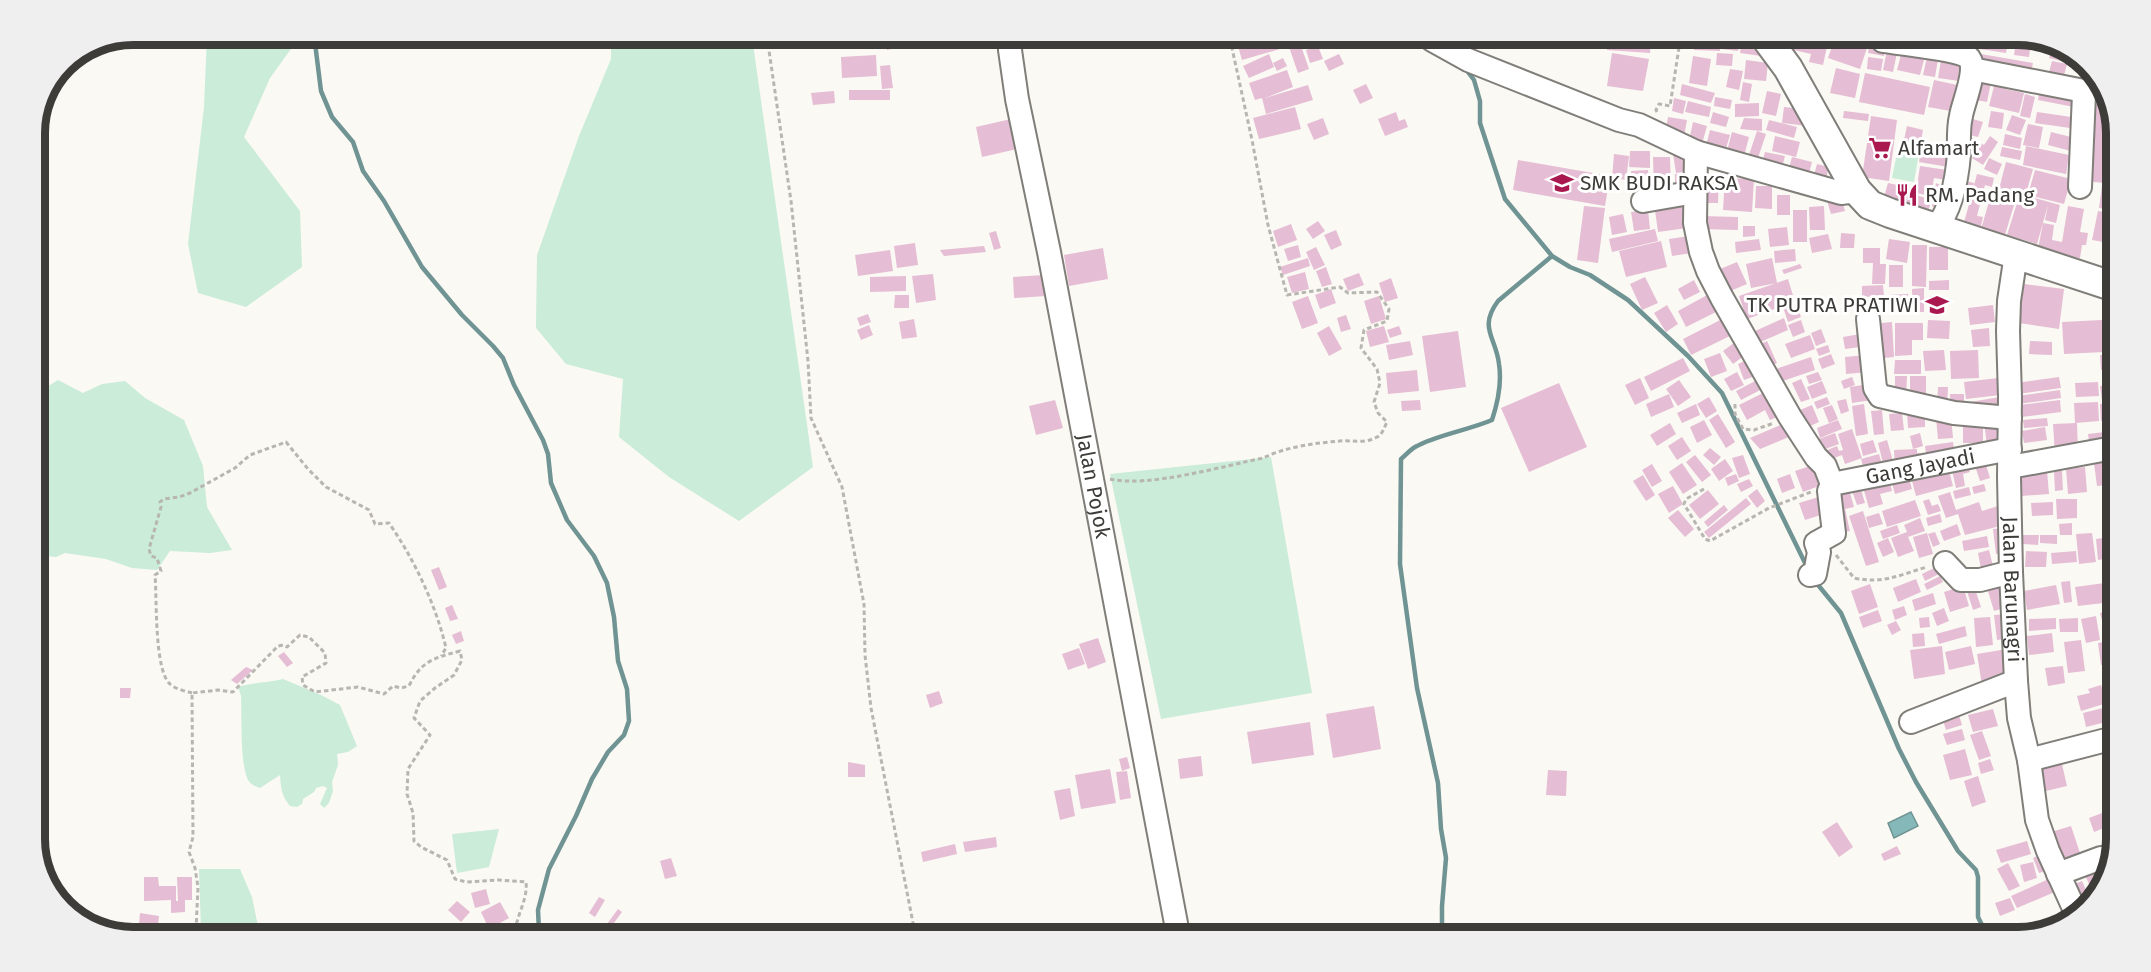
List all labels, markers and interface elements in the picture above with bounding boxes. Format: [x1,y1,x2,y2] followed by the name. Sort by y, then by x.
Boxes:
[1867,135,1893,161] supermarket icon: Alfamart
[1898,135,1980,161] place label: Alfamart
[1549,170,1575,196] school or university icon: SMK BUDI RAKSA
[1580,170,1738,196] place label: SMK BUDI RAKSA
[1894,182,1920,208] restaurant icon: RM. Padang
[1925,182,2034,208] place label: RM. Padang
[1746,292,1919,318] place label: TK PUTRA PRATIWI
[1924,292,1950,318] school or university icon: TK PUTRA PRATIWI
[1071,432,1116,541] street label: Jalan Pojok
[1863,443,1977,490] street label: Gang Jayadi
[1997,516,2028,663] street label: Jalan Barunagri

